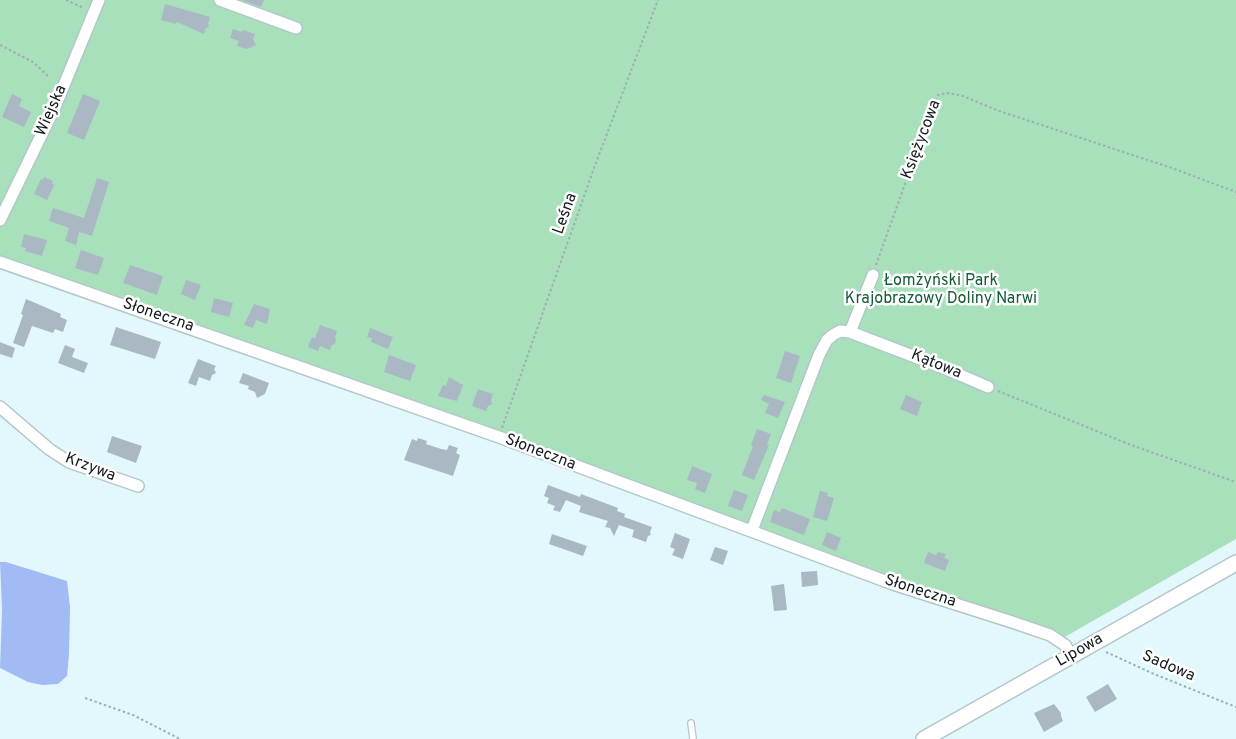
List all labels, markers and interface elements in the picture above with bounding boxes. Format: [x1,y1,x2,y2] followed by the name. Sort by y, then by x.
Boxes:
[32,82,72,140] street label: Wiejska
[898,98,946,182] street label: Księżycowa
[550,191,582,237] street label: Leśna
[845,272,1037,310] park label: Łomżyński Park Krajobrazowy Doliny Narwi
[120,295,196,337] street label: Słoneczna
[908,346,964,384] street label: Kątowa
[502,431,578,475] street label: Słoneczna
[62,450,118,486] street label: Krzywa
[882,571,958,613] street label: Słoneczna
[1053,630,1107,672] street label: Lipowa
[1139,647,1197,687] street label: Sadowa

